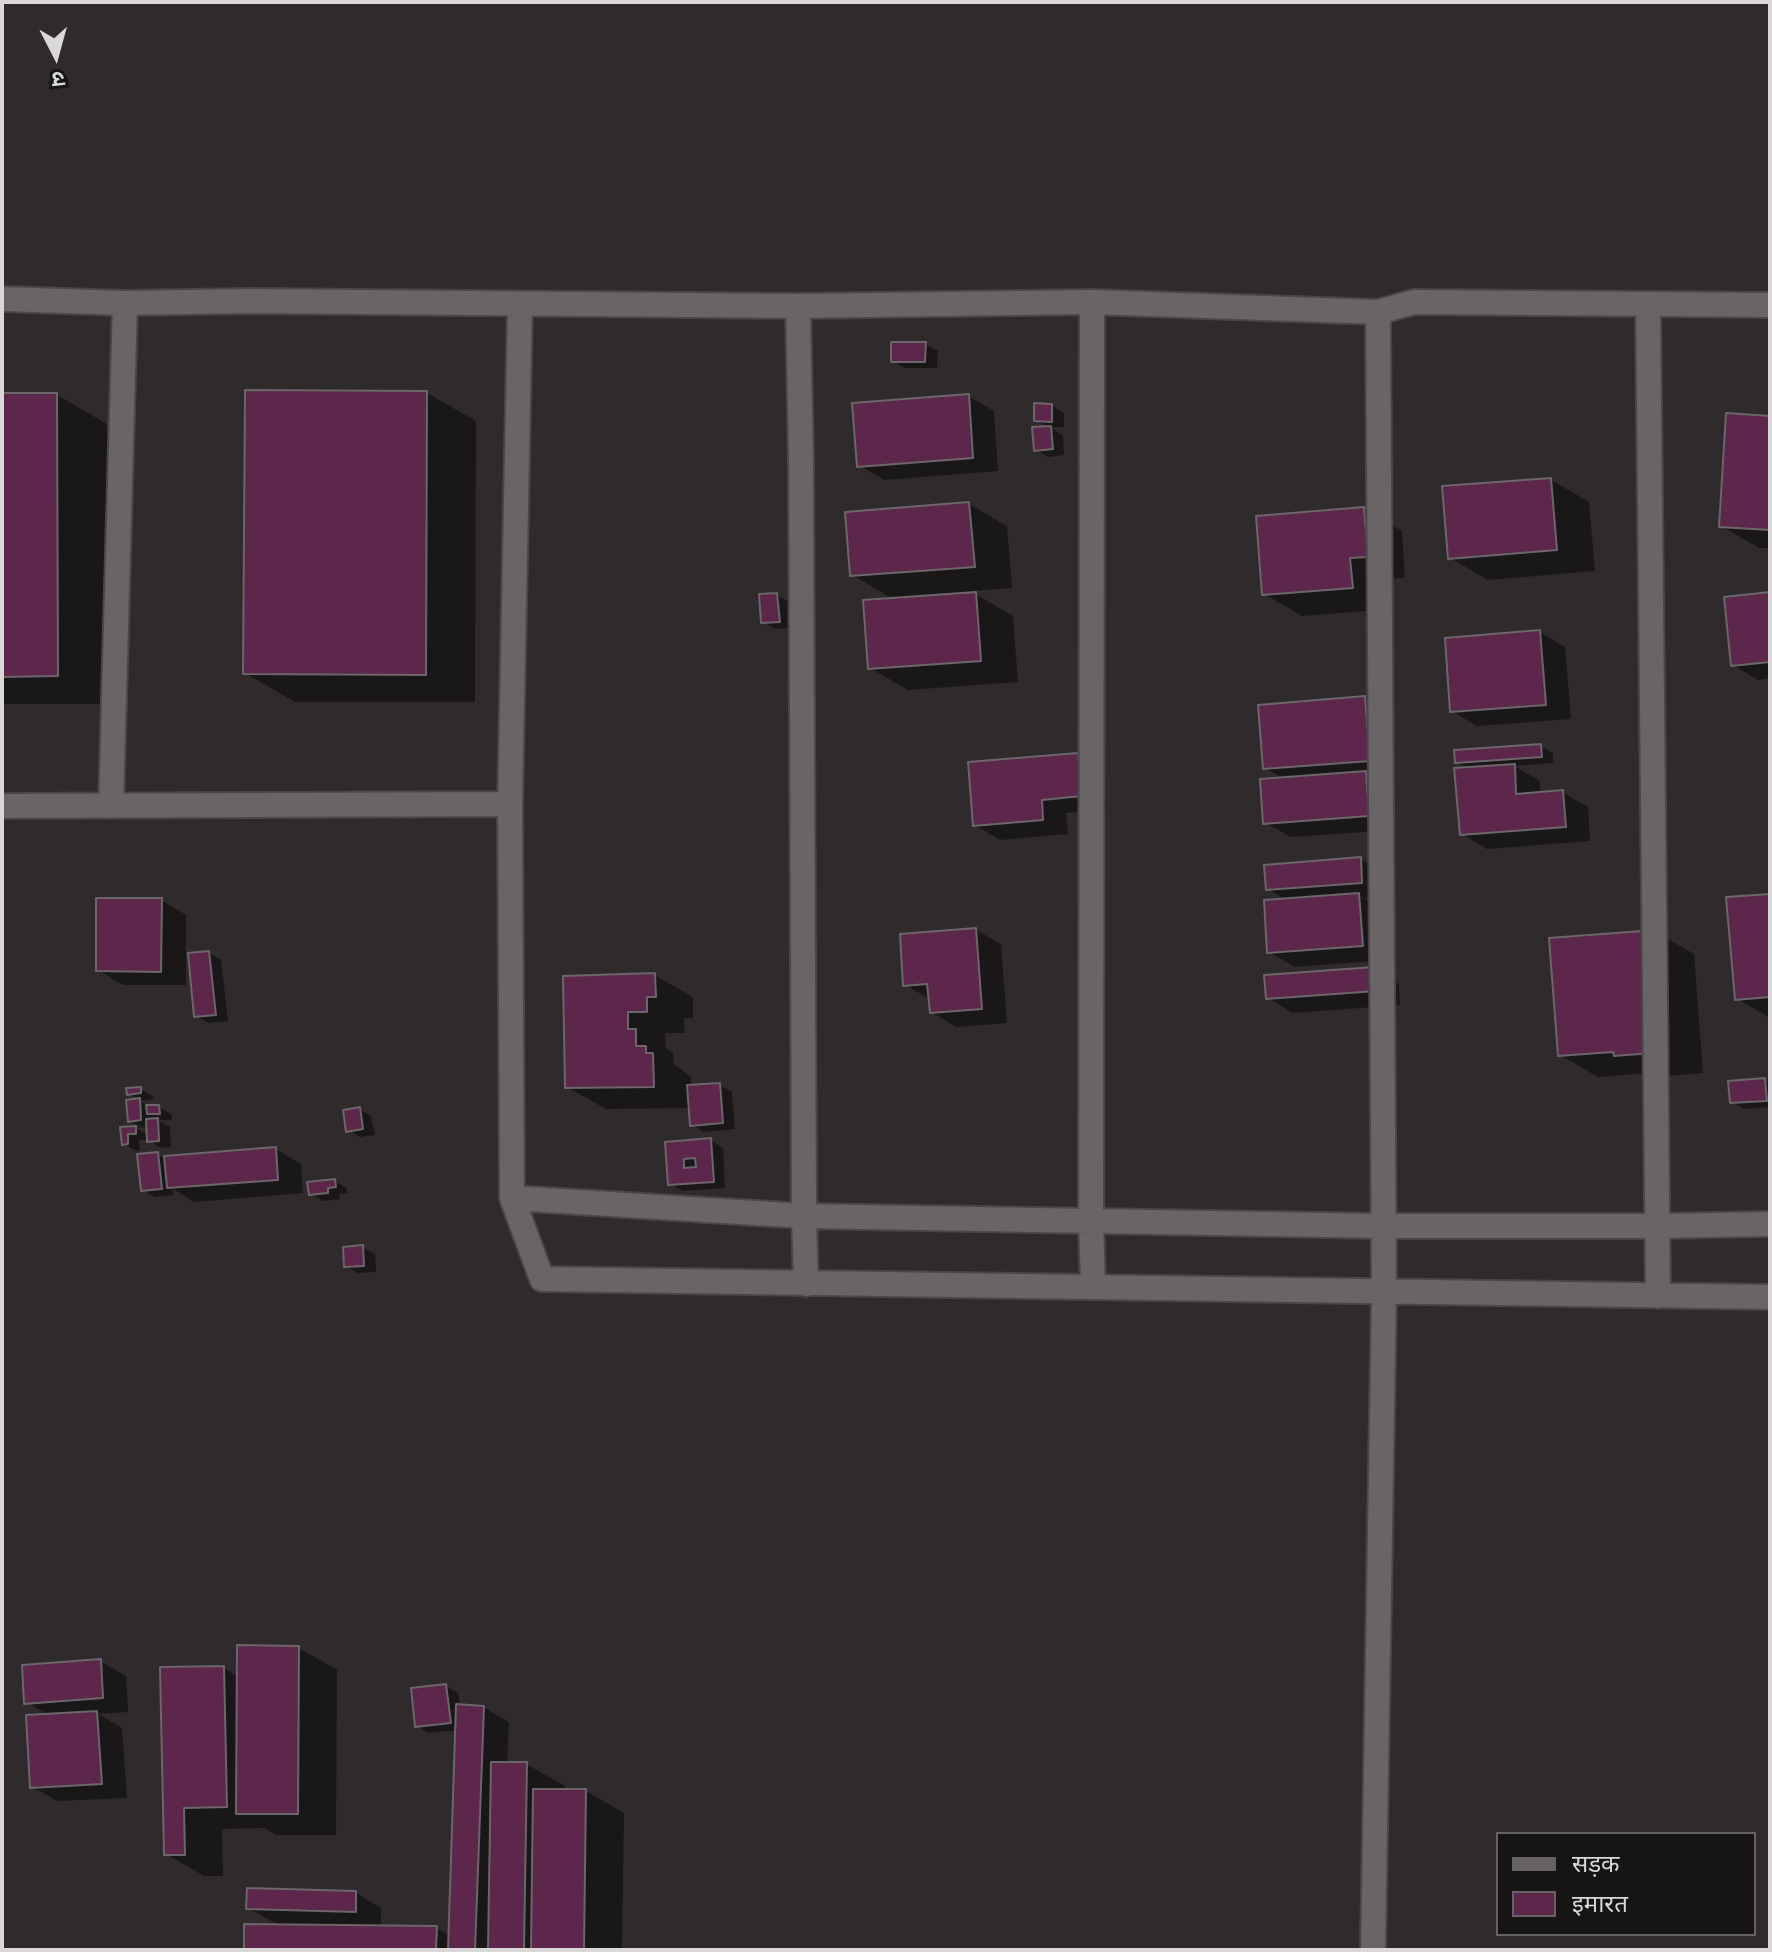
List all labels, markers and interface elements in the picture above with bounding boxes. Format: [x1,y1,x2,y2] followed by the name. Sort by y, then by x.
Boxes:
[16,16,96,96] north arrow
[50,63,67,96] text: उ
[1496,1832,1756,1936] legend
[1572,1846,1620,1881] text: सड़क
[1572,1886,1628,1921] text: इमारत

